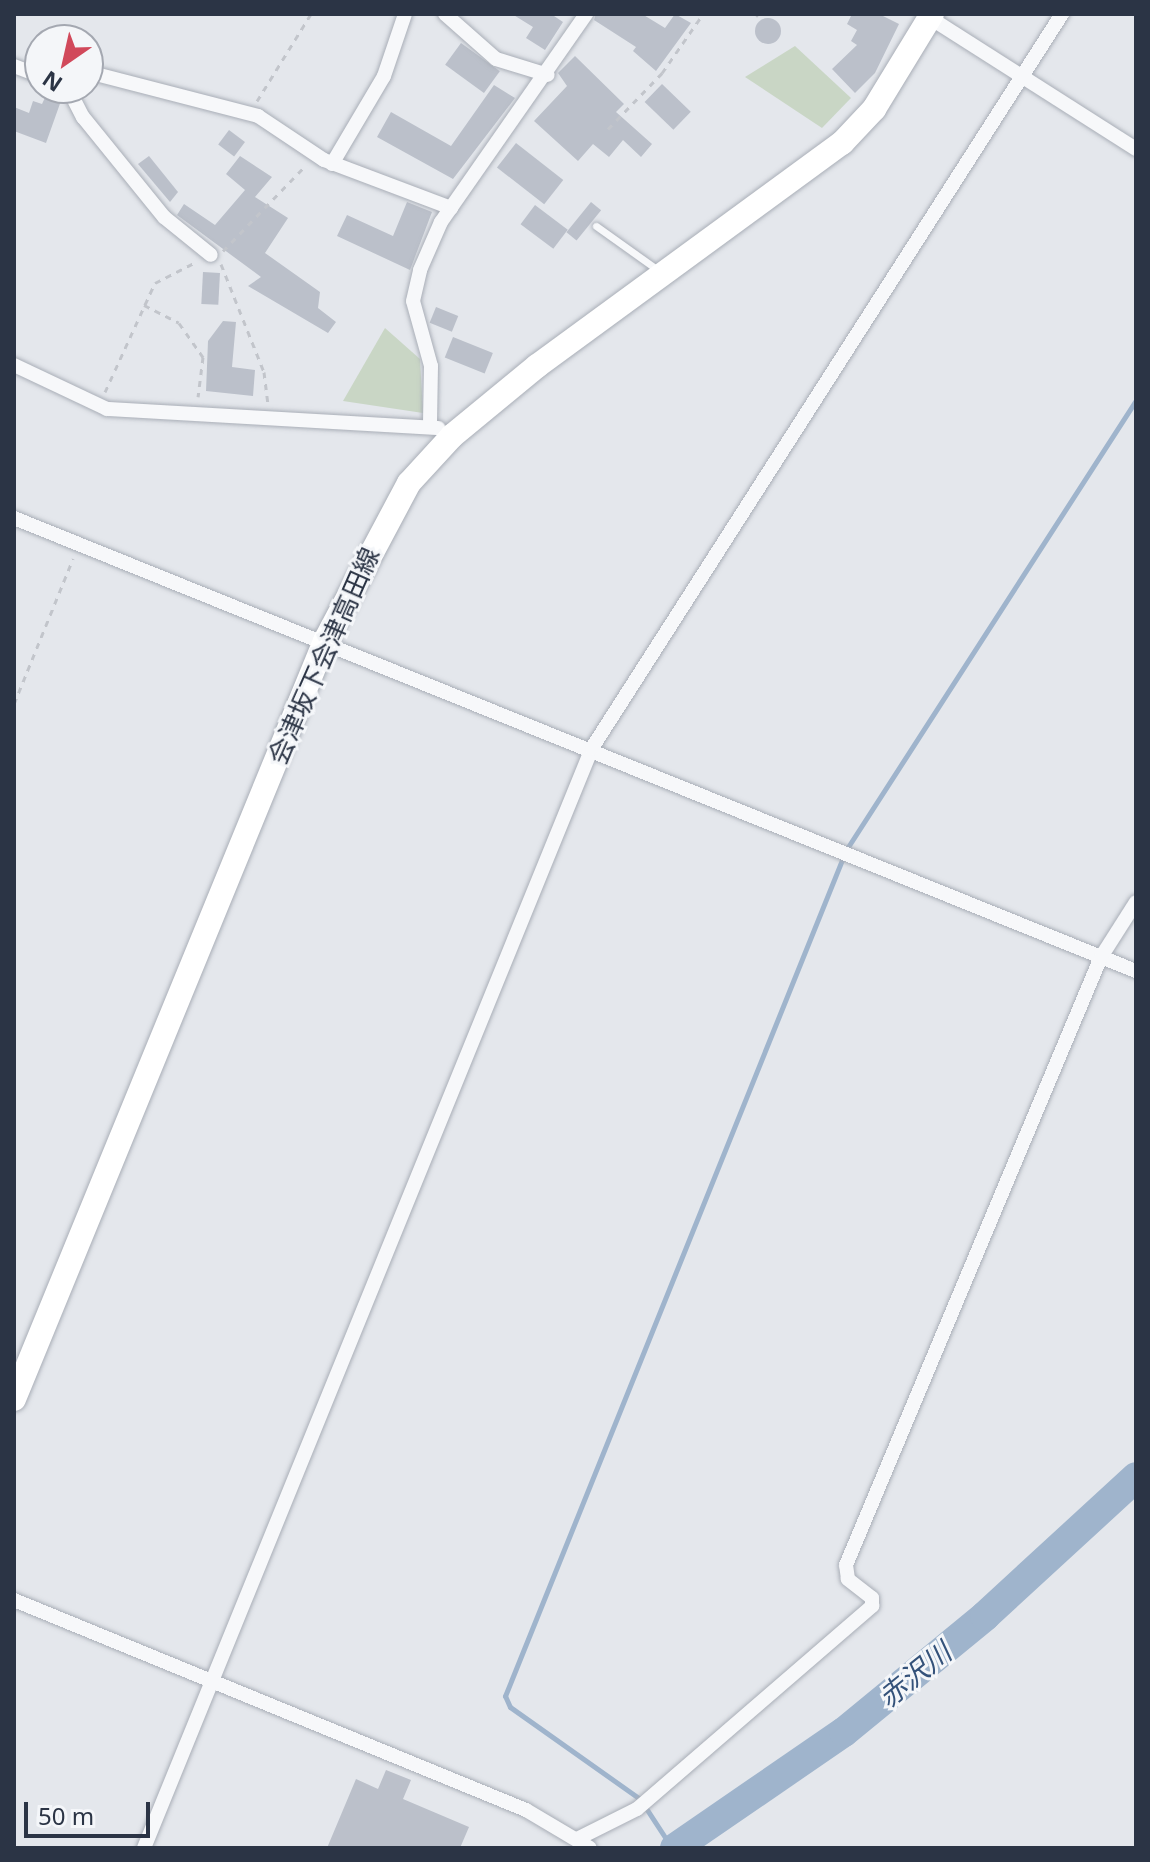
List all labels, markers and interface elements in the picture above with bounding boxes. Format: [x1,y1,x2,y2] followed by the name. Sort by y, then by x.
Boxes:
[24,24,104,104] north arrow
[36,65,68,100] text: N
[262,543,386,769] street label: 会津坂下会津高田線
[871,1635,957,1713] water label: 赤沢川
[28,1786,154,1836] scale bar
[38,1799,94,1832] text: 50 m

